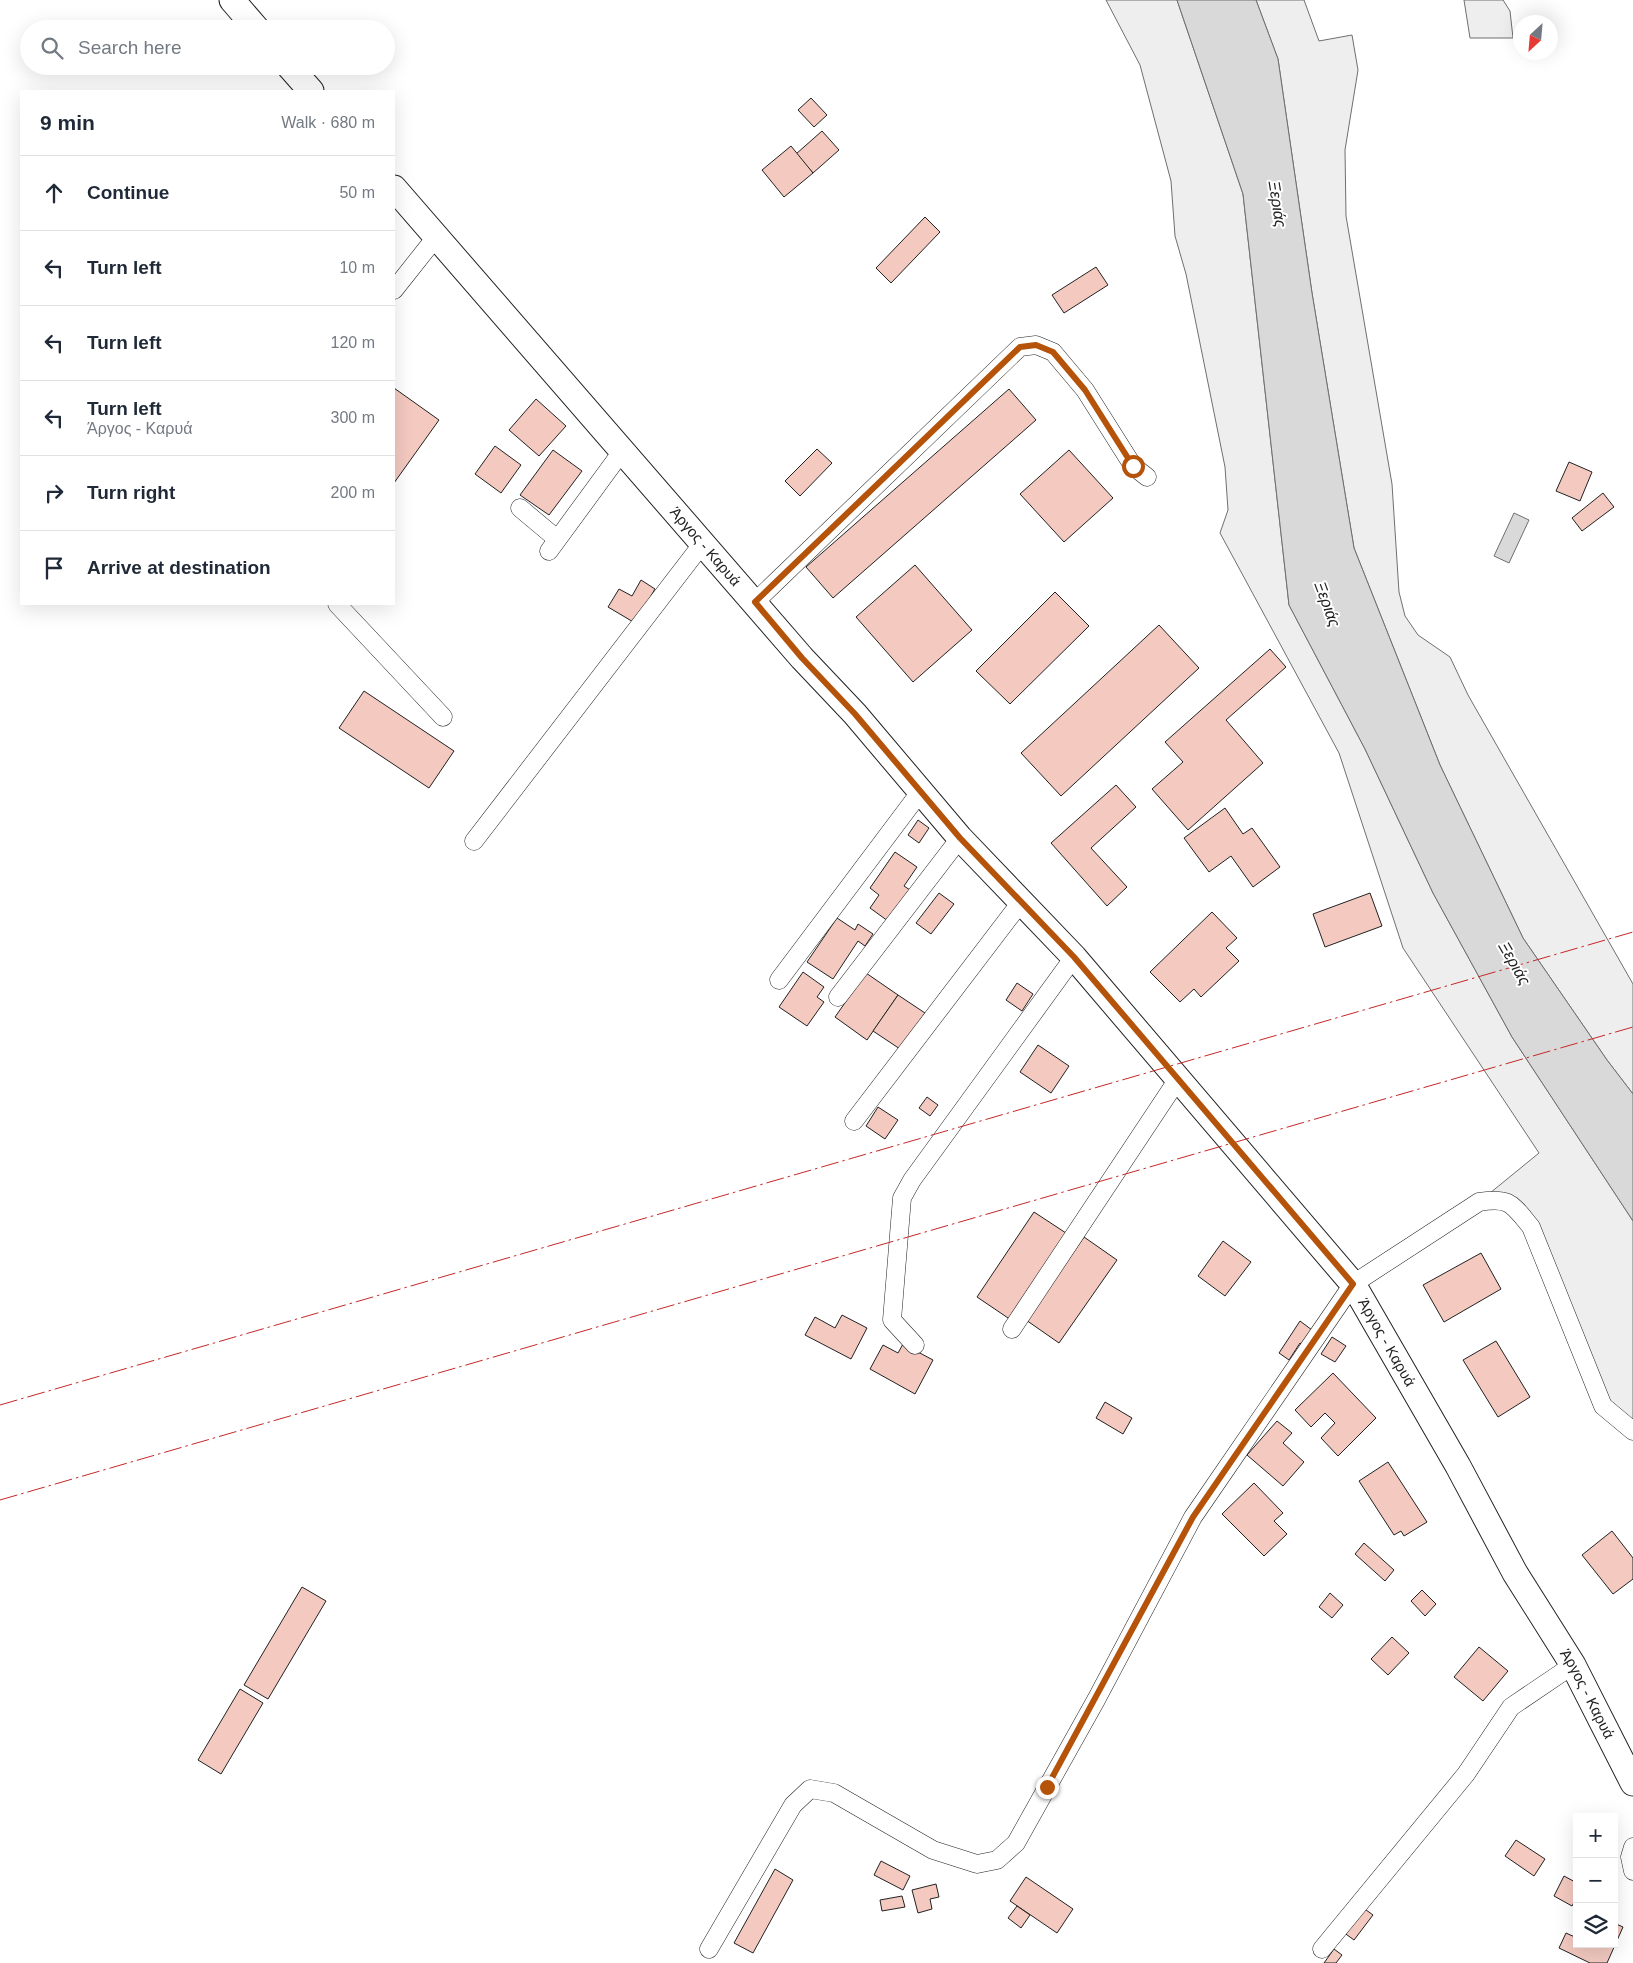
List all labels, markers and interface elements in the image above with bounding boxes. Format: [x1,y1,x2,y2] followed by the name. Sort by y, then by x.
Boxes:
[1513,15,1558,60] north arrow
[20,20,395,75] search box
[38,34,66,62] icon: search
[78,37,182,58] text: Search here
[40,111,95,134] text: 9 min
[281,114,375,131] text: Walk · 680 m
[40,179,68,207] icon: ahead
[1265,179,1290,229] water label: Ξεριάς
[87,182,169,203] text: Continue
[339,184,375,201] text: 50 m
[40,254,68,282] icon: left
[87,257,162,278] text: Turn left
[339,259,375,276] text: 10 m
[40,329,68,357] icon: left
[87,332,162,353] text: Turn left
[331,334,375,351] text: 120 m
[87,398,162,419] text: Turn left
[40,404,68,432] icon: left
[331,409,375,426] text: 300 m
[87,420,192,437] text: Άργος - Καρυά
[1122,455,1145,478] route start
[40,479,68,507] icon: right
[87,482,175,503] text: Turn right
[331,484,375,501] text: 200 m
[667,503,745,590] street label: Άργος - Καρυά
[40,554,68,582] icon: arrive
[87,557,271,578] text: Arrive at destination
[1311,578,1344,629] water label: Ξεριάς
[1495,938,1534,988] water label: Ξεριάς
[1355,1295,1419,1389] street label: Άργος - Καρυά
[1557,1646,1618,1742] street label: Άργος - Καρυά
[1036,1776,1059,1799] route end
[1573,1813,1618,1948] map controls
[1573,1813,1618,1858] button: +
[1573,1858,1618,1903] button: −
[1573,1903,1618,1948] button: layers

